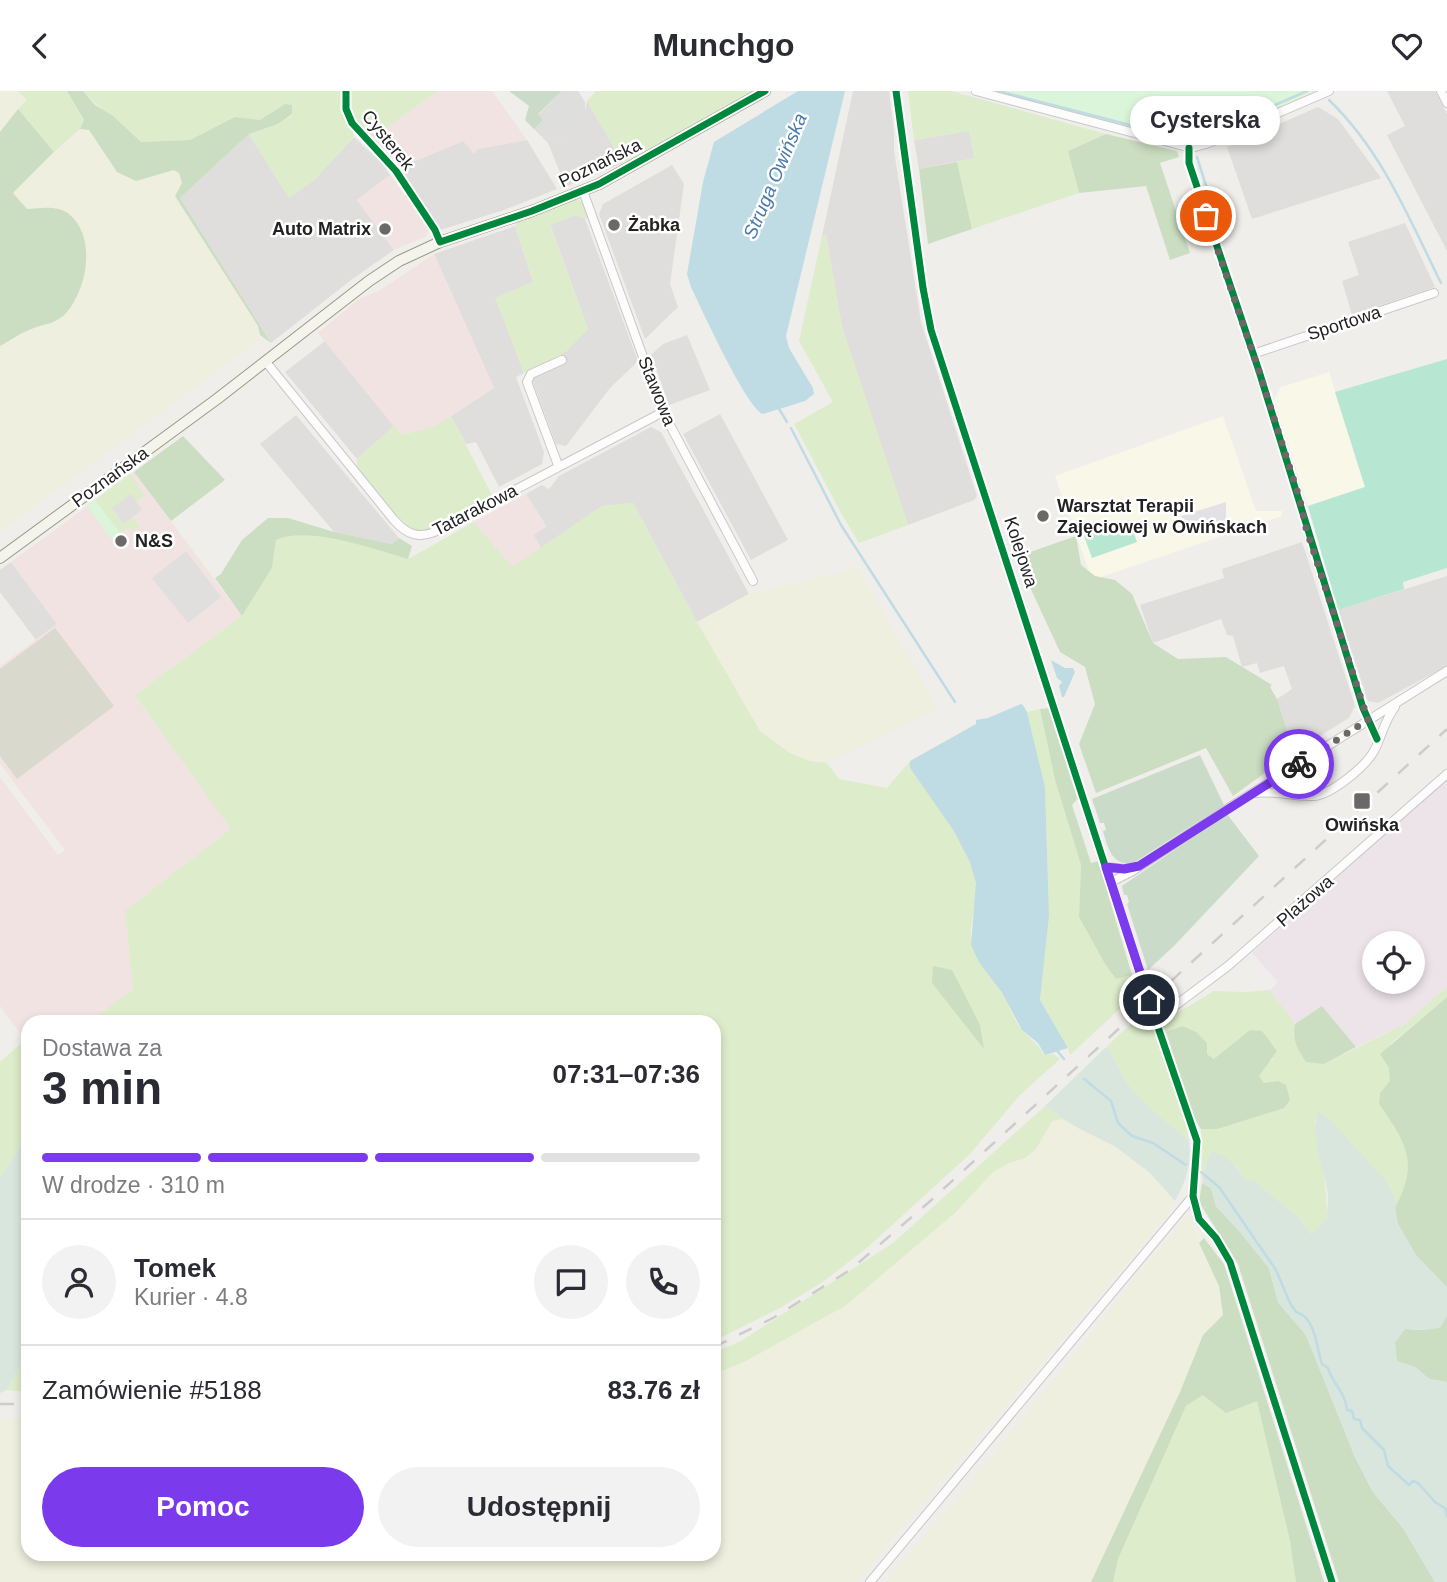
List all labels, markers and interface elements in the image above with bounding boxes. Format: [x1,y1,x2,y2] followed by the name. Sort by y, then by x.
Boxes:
[21,27,59,65] icon: back
[652,27,795,63] text: Munchgo
[1388,27,1426,65] icon: heart
[1131,97,1281,146] callout: Cysterska
[358,106,419,175] street label: Cysterek
[1150,107,1260,133] text: Cysterska
[739,110,811,242] water label: Struga Owińska
[556,134,645,192] street label: Poznańska
[1176,186,1236,246] pin
[1187,197,1225,235] icon: bag
[628,215,681,235] place label: Żabka
[606,217,622,233] marker: Żabka
[272,219,371,239] place label: Auto Matrix
[377,221,393,237] marker: Auto Matrix
[1305,301,1384,344] street label: Sportowa
[634,353,680,430] street label: Stawowa
[68,442,153,511] street label: Poznańska
[429,480,521,540] street label: Tatarakowa
[1057,496,1267,537] place label: Warsztat Terapii Zajęciowej w Owińskach
[1035,508,1051,524] marker: Warsztat Terapii Zajęciowej w Owińskach
[1000,514,1042,591] street label: Kolejowa
[135,531,173,551] place label: N&S
[113,533,129,549] marker: N&S
[1264,729,1334,799] courier
[1280,745,1318,783] icon: bike
[1352,791,1372,811] marker: Owińska
[1325,815,1400,835] place label: Owińska
[1273,870,1338,931] street label: Plażowa
[1362,931,1425,994] map controls
[1362,931,1425,994] button: locate
[1119,970,1179,1030] pin
[1130,981,1168,1019] icon: home
[42,1035,162,1061] text: Dostawa za
[553,1059,700,1089] text: 07:31–07:36
[42,1062,162,1114] text: 3 min
[42,1172,225,1198] text: W drodze · 310 m
[42,1245,116,1319] button: person
[534,1245,608,1319] button: chat
[626,1245,700,1319] button: phone
[134,1253,216,1283] text: Tomek
[134,1284,248,1310] text: Kurier · 4.8
[42,1375,262,1405] text: Zamówienie #5188
[607,1375,700,1405] text: 83.76 zł
[42,1467,364,1547] button: Pomoc
[378,1467,700,1547] button: Udostępnij

